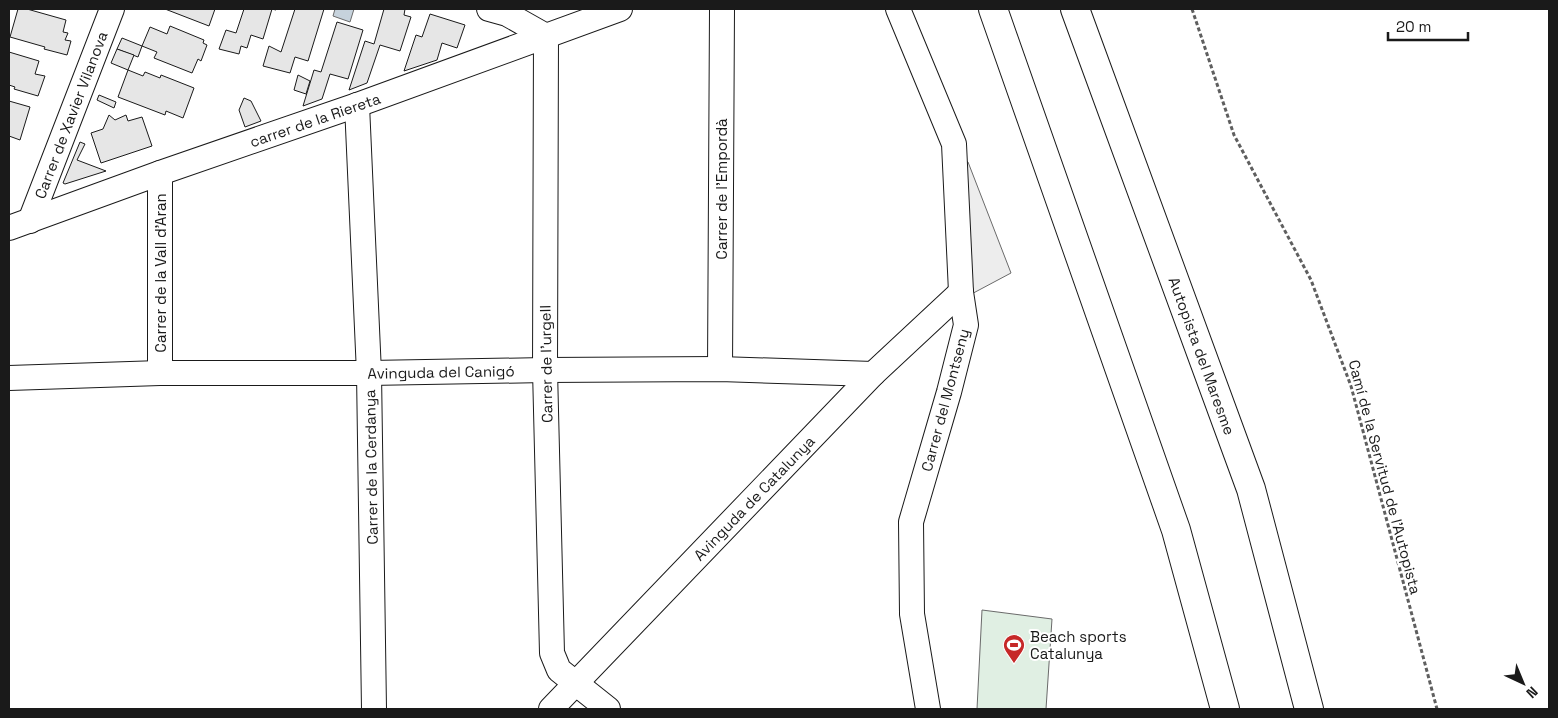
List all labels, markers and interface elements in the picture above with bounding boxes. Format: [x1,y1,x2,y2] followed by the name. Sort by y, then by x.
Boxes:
[1388,10,1468,42] scale bar
[1396,17,1431,36] text: 20 m
[30,28,112,201] street label: Carrer de Xavier Vilanova
[247,89,383,151] street label: carrer de la Riereta
[712,118,731,260] street label: Carrer de l'Empordà
[151,193,170,353] street label: Carrer de la Vall d'Aran
[1165,274,1239,438] street label: Autopista del Maresme
[535,305,557,423] street label: Carrer de l'urgell
[917,327,973,473] street label: Carrer del Montseny
[1345,358,1426,597] street label: Camí de la Servitud de l'Autopista
[367,361,515,383] street label: Avinguda del Canigó
[360,389,382,545] street label: Carrer de la Cerdanya
[689,431,819,564] street label: Avinguda de Catalunya
[1030,627,1127,663] place label: Beach sports Catalunya
[1002,633,1026,664] sports icon: Beach sports Catalunya
[1498,658,1548,708] north arrow
[1522,683,1542,702] text: N

